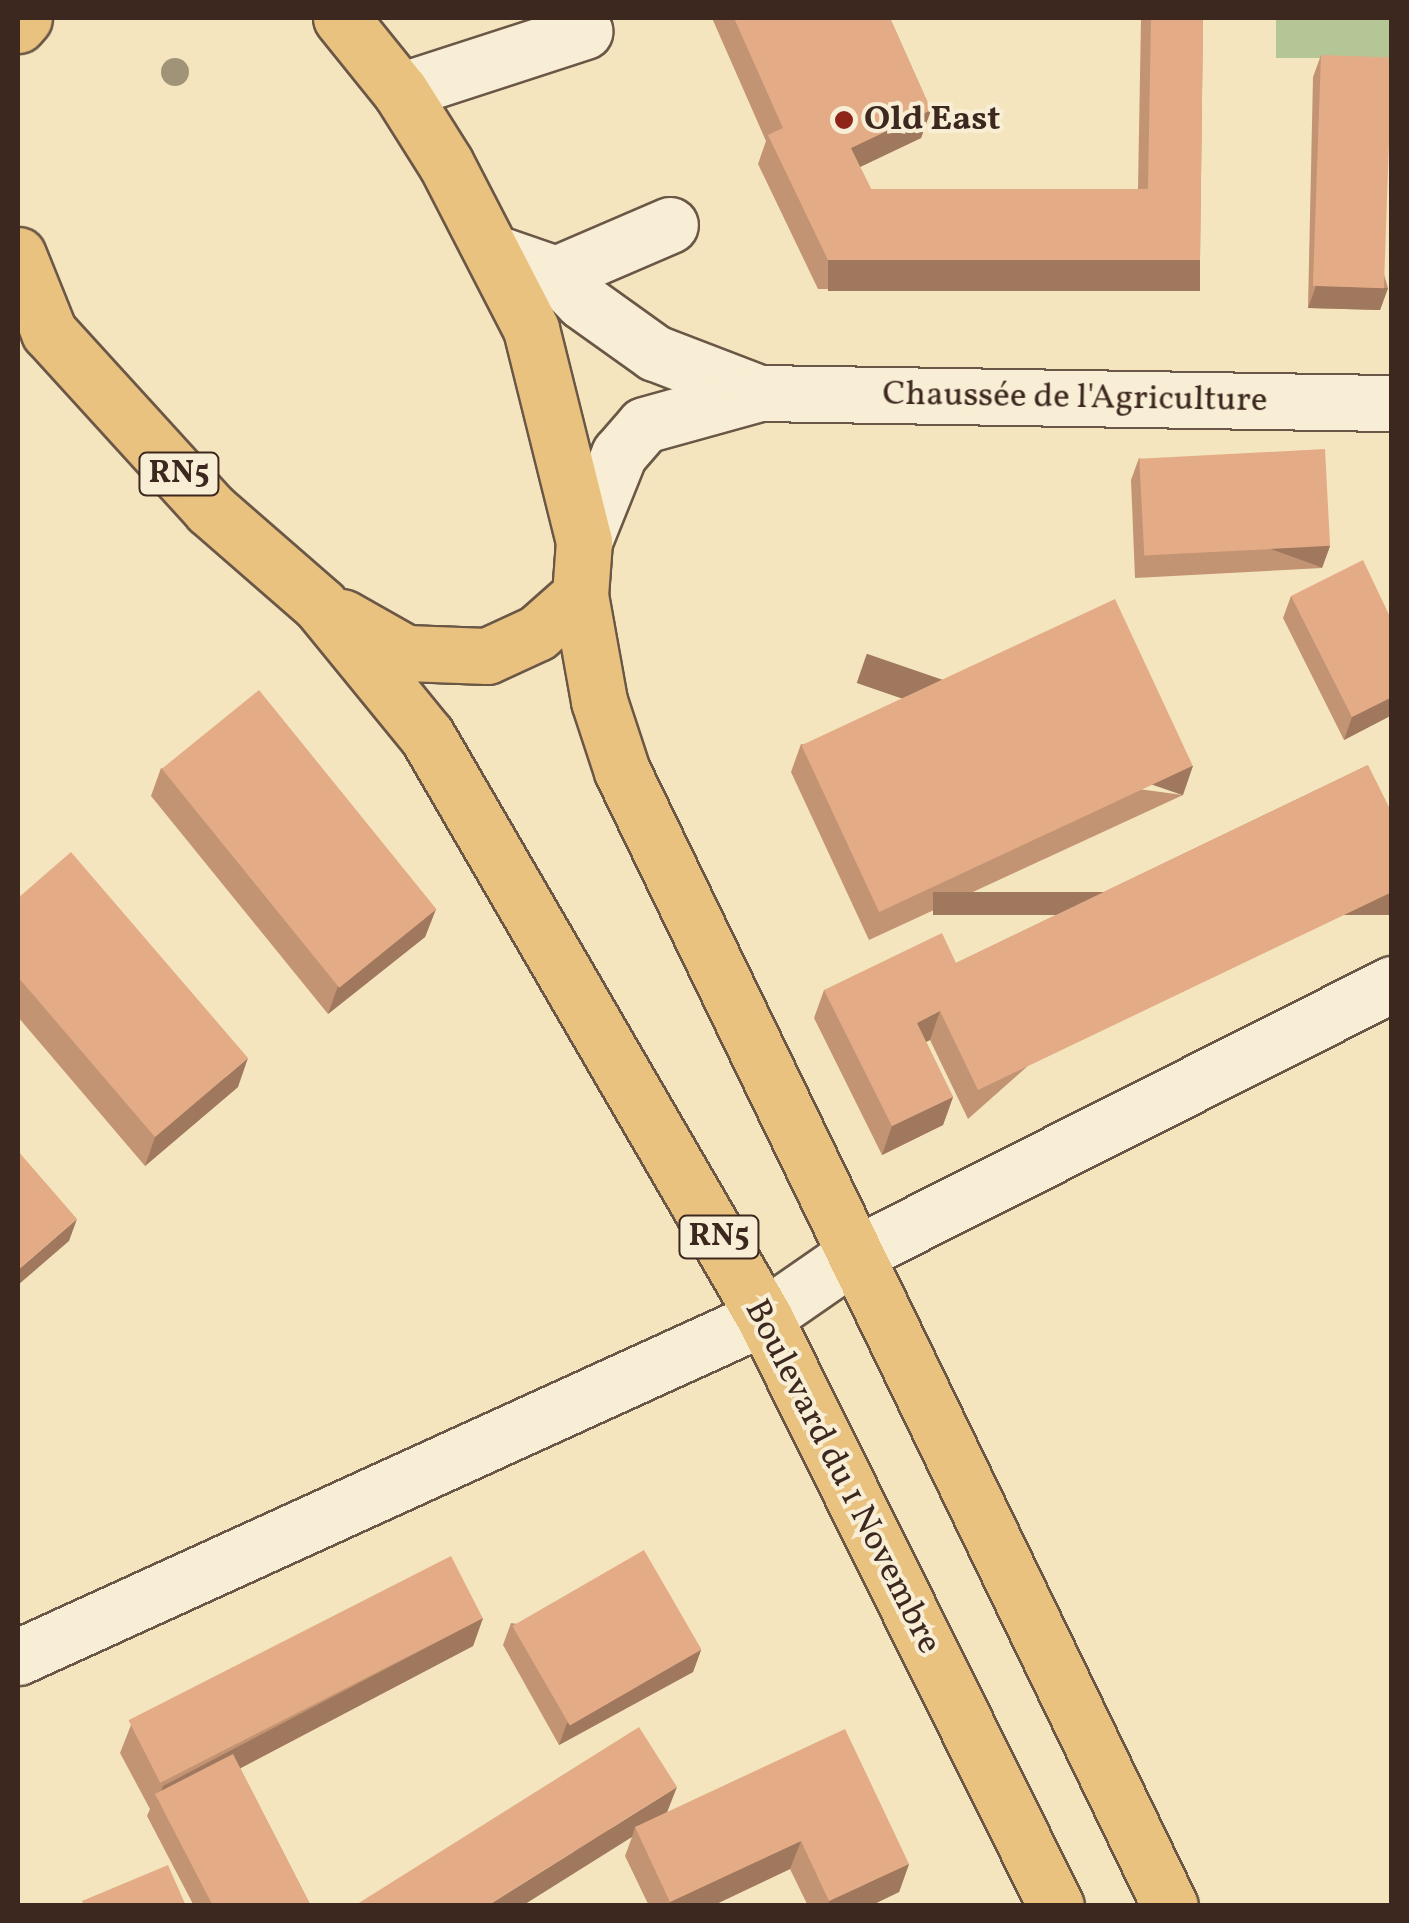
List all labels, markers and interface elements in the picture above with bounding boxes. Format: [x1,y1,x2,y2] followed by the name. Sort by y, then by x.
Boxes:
[864,99,1000,141] place label: Old East
[833,109,855,131] marker: Old East
[882,374,1268,422] street label: Chaussée de l'Agriculture
[136,447,222,501] road number: RN5
[676,1210,762,1264] road number: RN5
[734,1293,950,1661] street label: Boulevard du 1 Novembre

